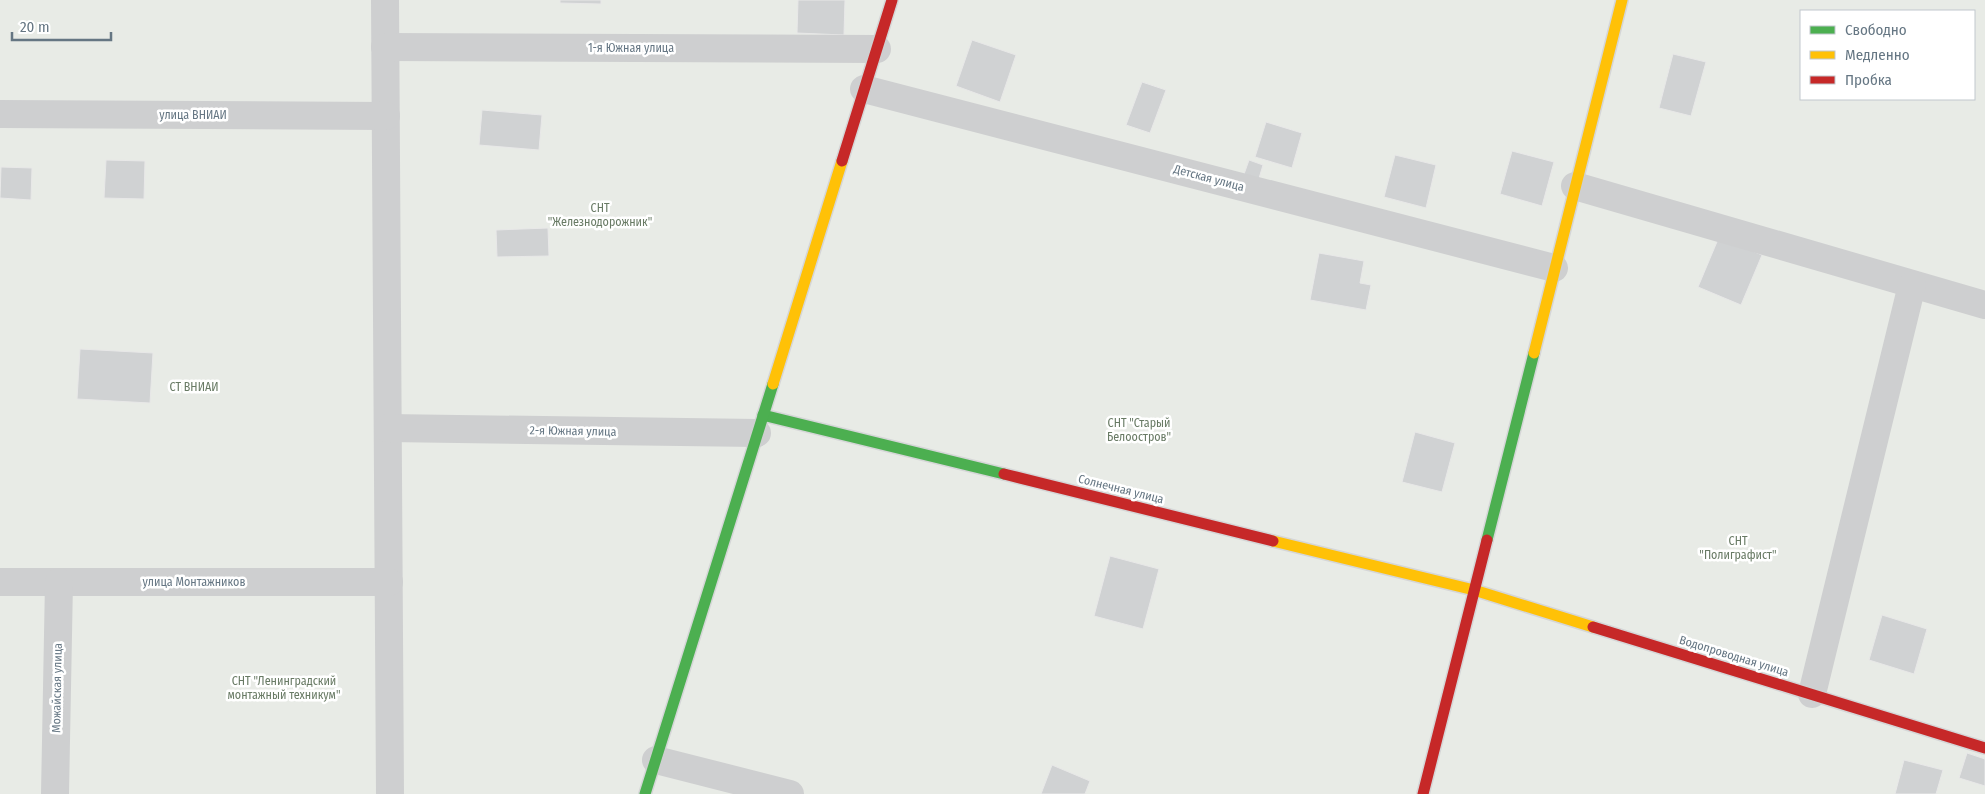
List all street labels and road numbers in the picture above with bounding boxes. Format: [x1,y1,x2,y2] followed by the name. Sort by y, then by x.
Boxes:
[588,41,674,55] street label: 1-я Южная улица
[159,108,227,122] street label: улица ВНИАИ
[1171,162,1246,194] street label: Детская улица
[529,423,617,439] street label: 2-я Южная улица
[1077,472,1165,506] street label: Солнечная улица
[143,575,245,589] street label: улица Монтажников
[1678,633,1790,679] street label: Водопроводная улица
[49,643,65,733] street label: Можайская улица

